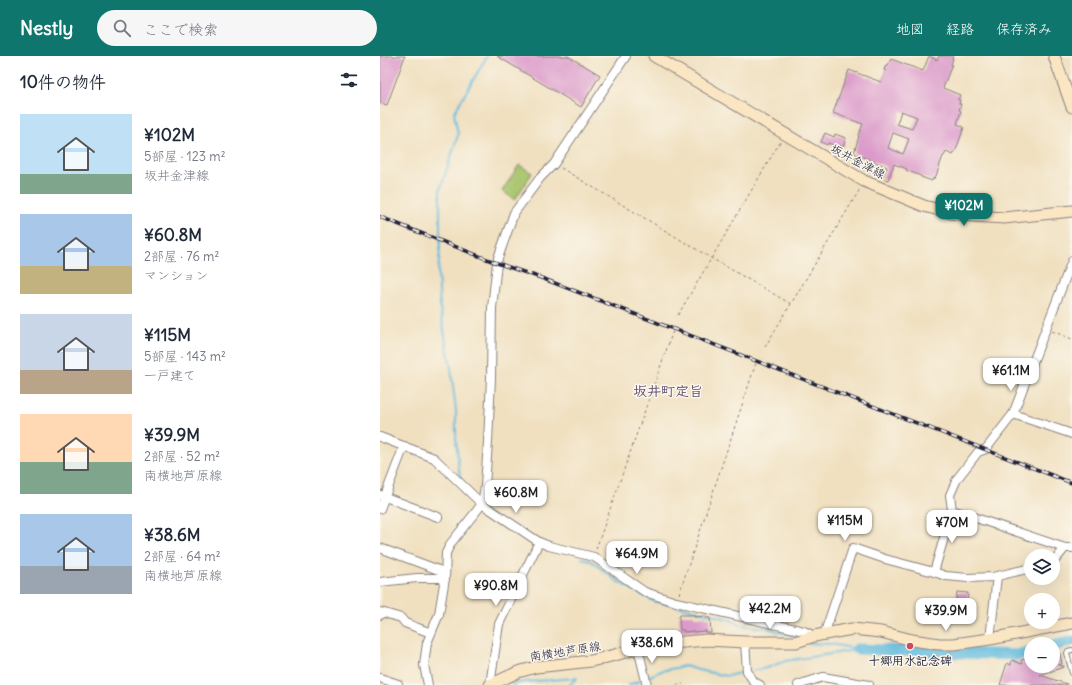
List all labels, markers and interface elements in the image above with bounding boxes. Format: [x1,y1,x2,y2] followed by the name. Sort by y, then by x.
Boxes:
[97,10,377,46] search box
[20,16,73,40] text: Nestly
[111,17,133,39] icon: search
[143,20,218,39] text: ここで検索
[896,20,924,38] text: 地図
[946,20,974,38] text: 経路
[996,20,1052,38] text: 保存済み
[338,69,360,91] icon: filters
[20,71,106,93] text: 10件の物件
[144,124,195,146] text: ¥102M
[52,130,100,178] icon: home
[828,140,888,182] street label: 坂井金津線
[144,148,226,165] text: 5部屋 · 123 m²
[144,167,209,184] text: 坂井金津線
[936,193,992,227] pin: ¥102M
[944,197,984,214] text: ¥102M
[144,224,202,246] text: ¥60.8M
[52,230,100,278] icon: home
[144,248,219,265] text: 2部屋 · 76 m²
[144,267,208,284] text: マンション
[144,324,191,346] text: ¥115M
[52,330,100,378] icon: home
[144,348,226,365] text: 5部屋 · 143 m²
[978,358,1044,392] pin: ¥61.1M
[992,362,1030,379] text: ¥61.1M
[144,367,196,384] text: 一戸建て
[633,382,703,400] district label: 坂井町定旨
[144,424,200,446] text: ¥39.9M
[52,430,100,478] icon: home
[144,448,220,465] text: 2部屋 · 52 m²
[144,467,222,484] text: 南横地芦原線
[483,480,549,514] pin: ¥60.8M
[494,484,538,501] text: ¥60.8M
[817,508,873,542] pin: ¥115M
[928,510,976,544] pin: ¥70M
[827,512,863,529] text: ¥115M
[935,514,969,531] text: ¥70M
[144,524,201,546] text: ¥38.6M
[52,530,100,578] icon: home
[604,541,670,575] pin: ¥64.9M
[615,545,659,562] text: ¥64.9M
[144,548,221,565] text: 2部屋 · 64 m²
[1024,549,1060,673] map controls
[1024,549,1060,585] button: layers
[144,567,222,584] text: 南横地芦原線
[463,573,529,607] pin: ¥90.8M
[474,577,518,594] text: ¥90.8M
[1024,593,1060,629] button: +
[737,596,803,630] pin: ¥42.2M
[913,598,979,632] pin: ¥39.9M
[749,600,791,617] text: ¥42.2M
[925,602,967,619] text: ¥39.9M
[619,630,685,664] pin: ¥38.6M
[630,634,674,651] text: ¥38.6M
[1024,637,1060,673] button: −
[528,638,602,664] street label: 南横地芦原線
[905,641,915,651] marker: 十郷用水記念碑
[868,653,952,668] place label: 十郷用水記念碑

